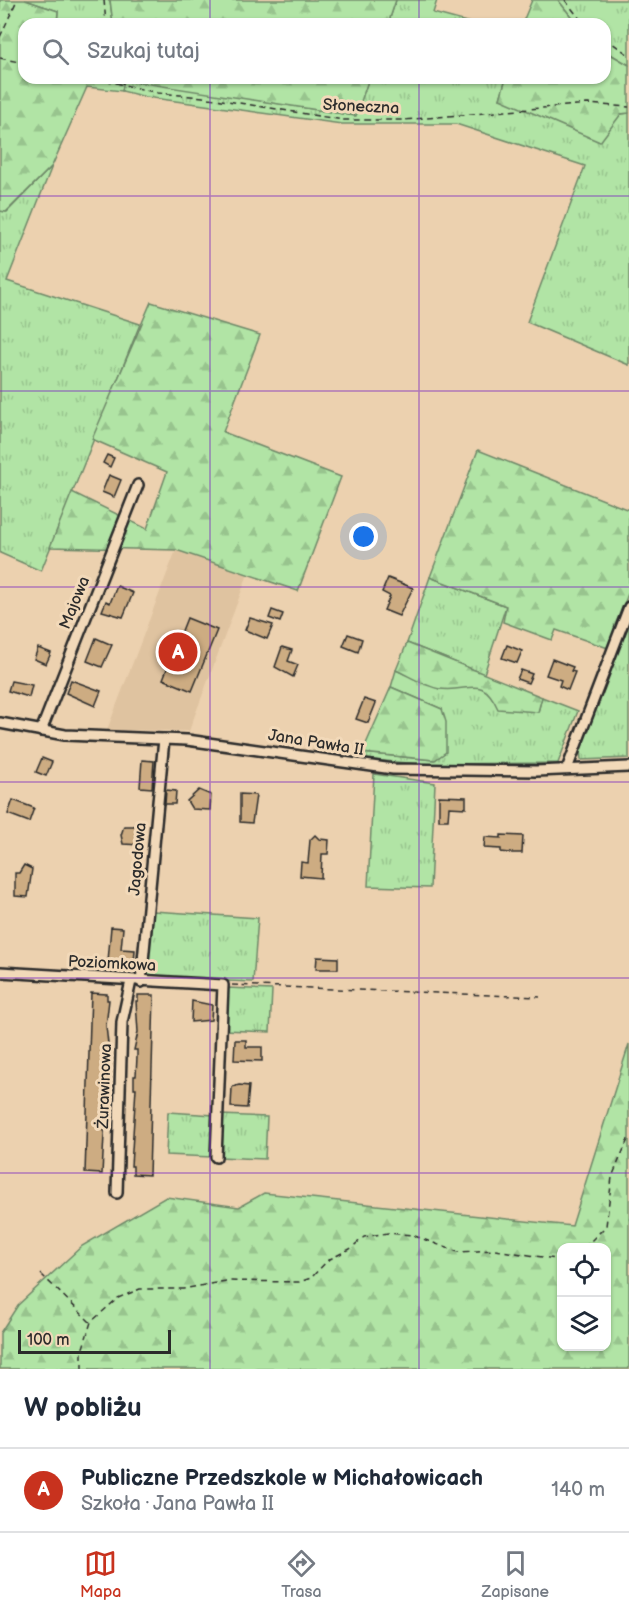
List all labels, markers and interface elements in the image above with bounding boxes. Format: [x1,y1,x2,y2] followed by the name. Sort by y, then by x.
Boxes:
[18,18,611,84] search box
[39,35,72,68] icon: search
[87,38,200,65] text: Szukaj tutaj
[322,96,400,118] street label: Słoneczna
[349,522,378,551] your location
[56,574,94,632] street label: Majowa
[158,630,198,674] pin: A
[267,726,365,760] street label: Jana Pawła II
[125,822,151,896] street label: Jagodowa
[67,952,157,976] street label: Poziomkowa
[92,1043,116,1130] street label: Żurawinowa
[557,1243,611,1351] map controls
[557,1243,611,1297] button: locate
[557,1297,611,1351] button: layers
[18,1327,171,1354] scale bar
[27,1331,70,1350] text: 100 m
[24,1393,142,1424] text: W pobliżu
[81,1465,483,1492] text: Publiczne Przedszkole w Michałowicach
[37,1478,50,1502] text: A
[551,1478,605,1502] text: 140 m
[81,1492,274,1516] text: Szkoła · Jana Pawła II
[80,1547,121,1602] tab: Mapa
[281,1547,322,1602] tab: Trasa
[482,1547,549,1602] tab: Zapisane

